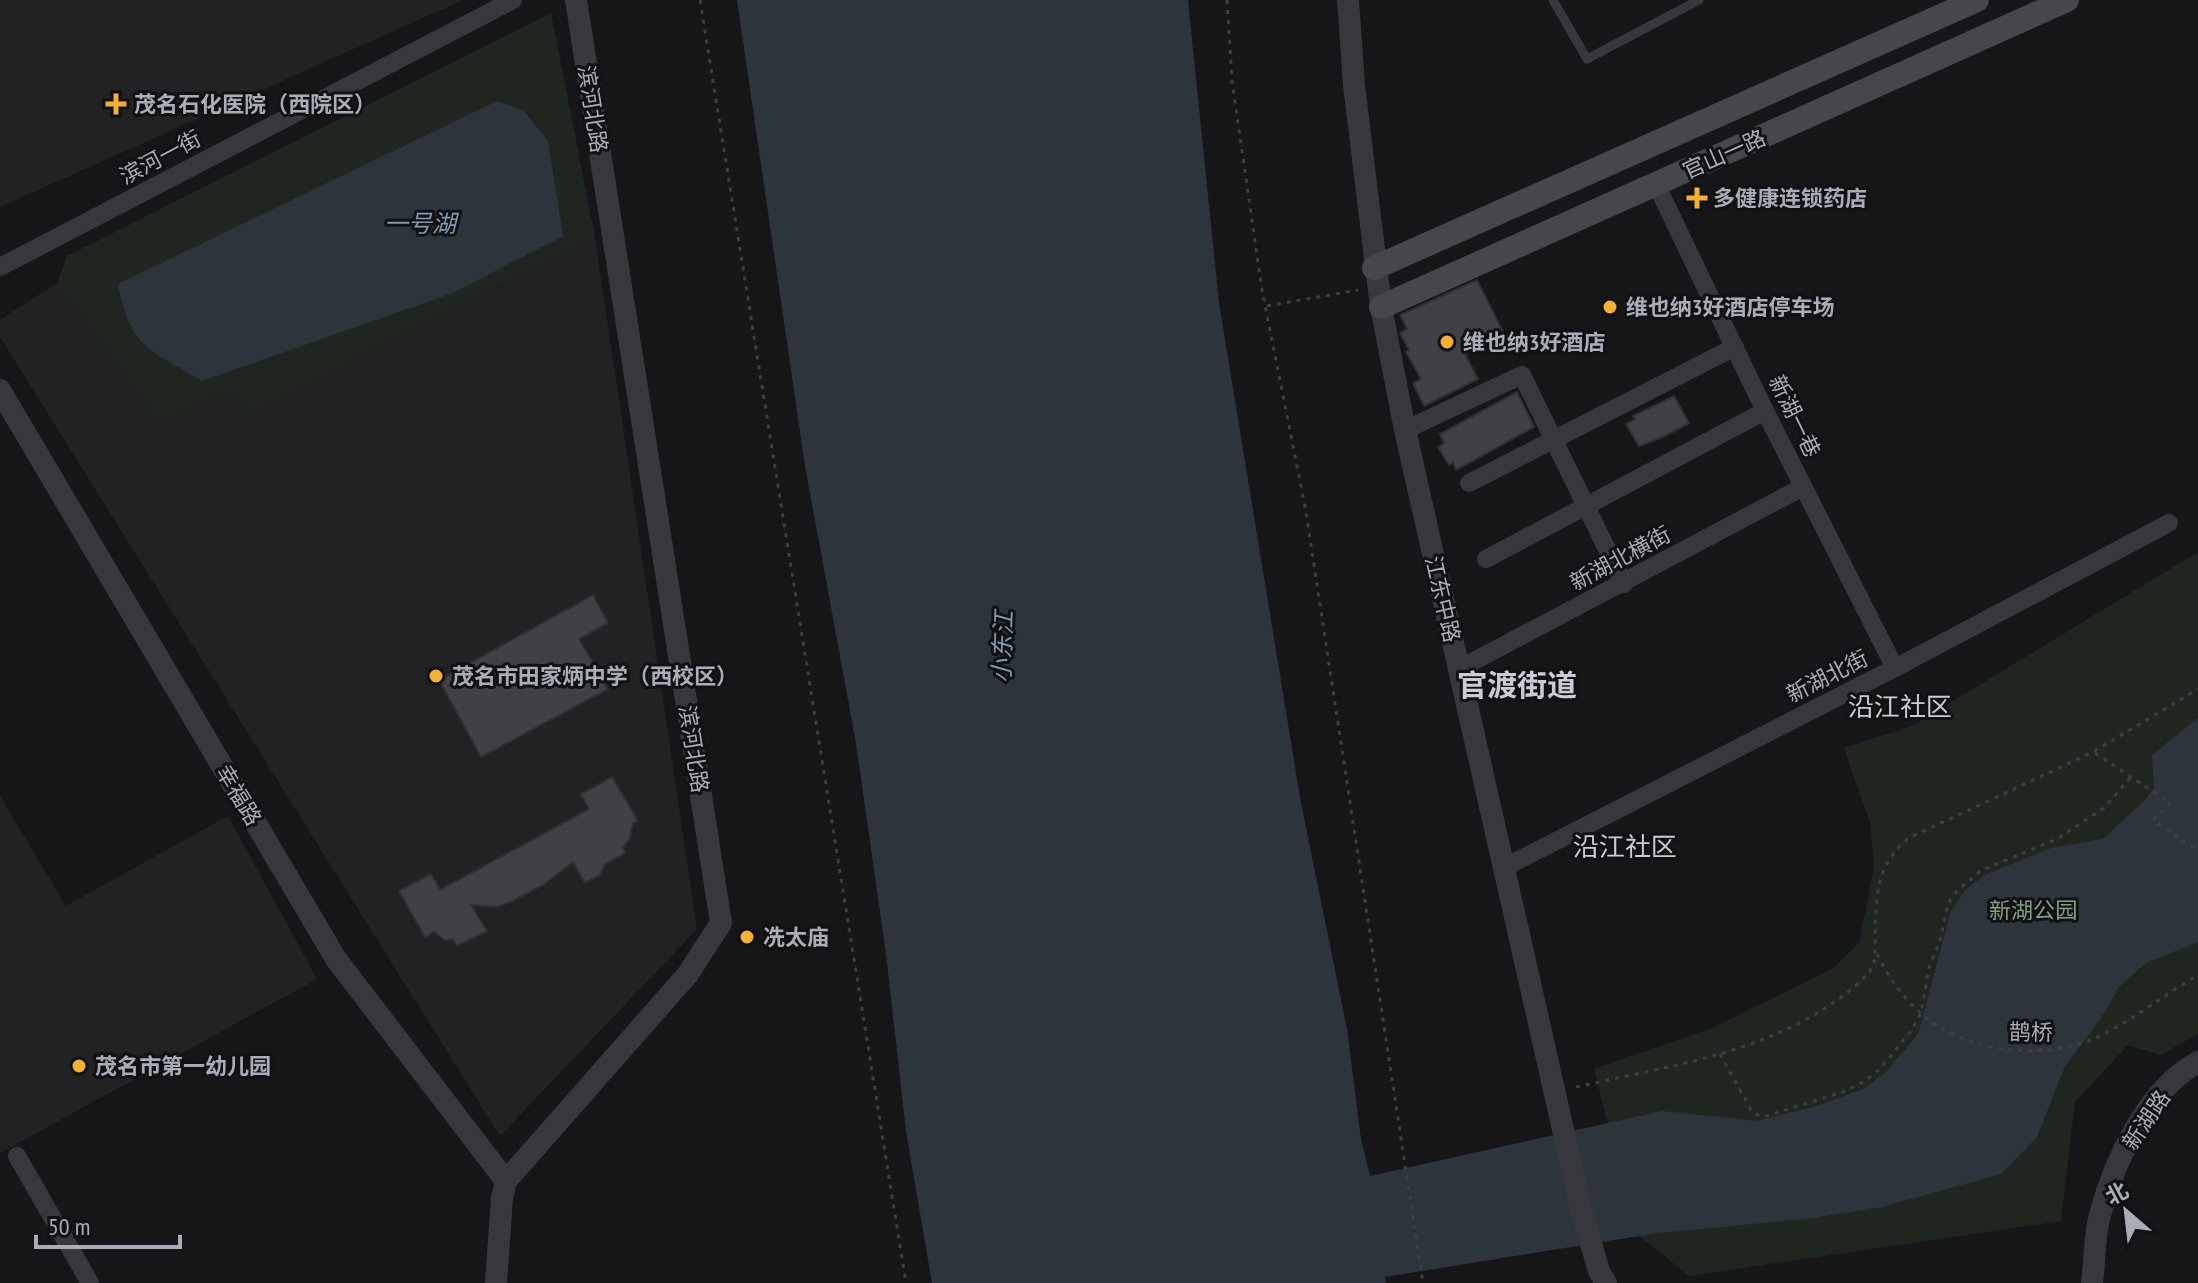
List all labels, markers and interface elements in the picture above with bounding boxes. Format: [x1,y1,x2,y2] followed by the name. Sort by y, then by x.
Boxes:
[572,63,614,155] street label: 滨河北路
[134,90,376,118] place label: 茂名石化医院（西院区）
[105,93,127,115] marker: 茂名石化医院（西院区）
[1678,123,1770,185] street label: 官山一路
[115,124,205,190] street label: 滨河一街
[1713,184,1867,212] place label: 多健康连锁药店
[1688,189,1706,207] marker: 多健康连锁药店
[384,208,460,239] water label: 一号湖
[1626,293,1835,321] place label: 维也纳3好酒店停车场
[1601,298,1619,316] marker: 维也纳3好酒店停车场
[1463,328,1606,356] place label: 维也纳3好酒店
[1438,333,1456,351] marker: 维也纳3好酒店
[1763,370,1827,462] street label: 新湖一巷
[1565,520,1675,596] street label: 新湖北横街
[1419,553,1467,645] street label: 江东中路
[986,607,1019,684] water label: 小东江
[1781,644,1873,708] street label: 新湖北街
[452,662,738,690] place label: 茂名市田家炳中学（西校区）
[1457,665,1577,704] district label: 官渡街道
[427,667,445,685] marker: 茂名市田家炳中学（西校区）
[1848,690,1952,723] district label: 沿江社区
[673,703,715,795] street label: 滨河北路
[210,759,268,831] street label: 幸福路
[1573,830,1677,863] district label: 沿江社区
[1989,896,2077,924] park label: 新湖公园
[763,923,829,951] place label: 冼太庙
[738,928,756,946] marker: 冼太庙
[2009,1018,2053,1046] street label: 鹊桥
[95,1052,271,1080] place label: 茂名市第一幼儿园
[70,1057,88,1075] marker: 茂名市第一幼儿园
[2116,1085,2176,1155] street label: 新湖路
[2086,1171,2166,1251] north arrow
[2100,1176,2133,1211] text: 北
[36,1199,180,1249] scale bar
[48,1211,90,1242] text: 50 m

